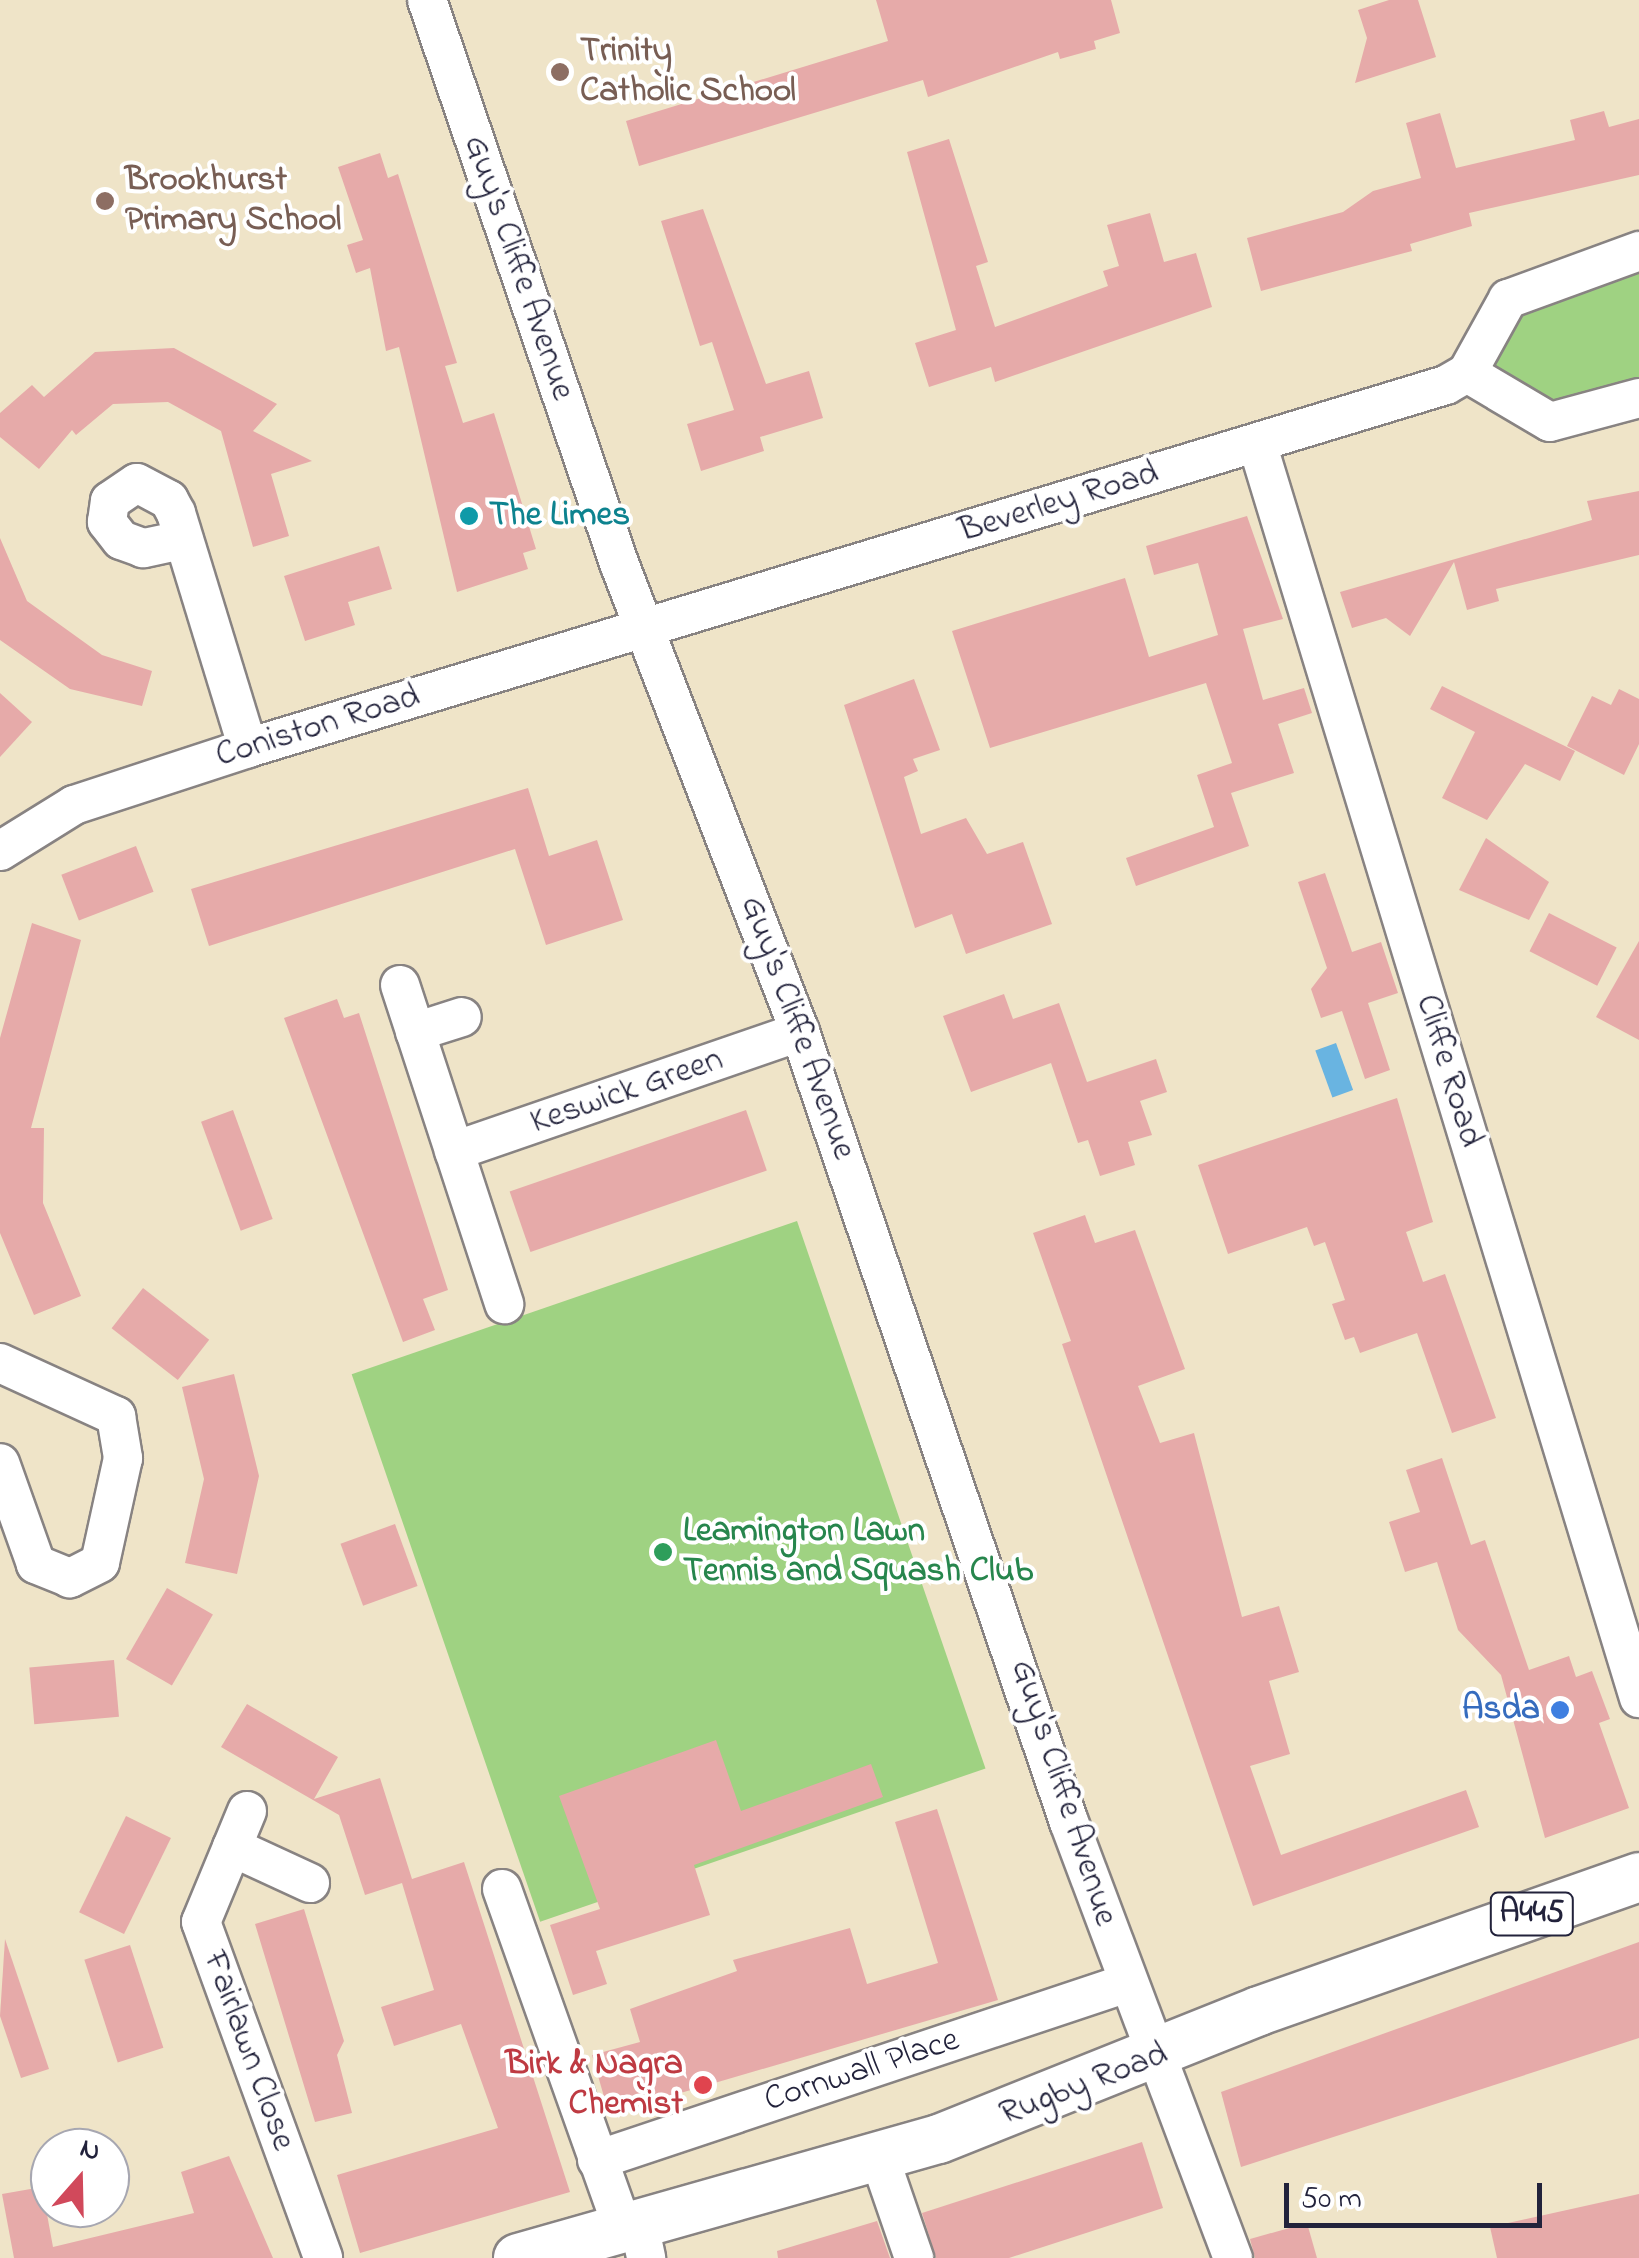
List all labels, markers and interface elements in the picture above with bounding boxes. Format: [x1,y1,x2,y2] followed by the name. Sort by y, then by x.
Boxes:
[580,31,796,113] place label: Trinity Catholic School
[549,61,571,83] marker: Trinity Catholic School
[453,130,583,406] street label: Guy's Cliffe Avenue
[125,160,341,242] place label: Brookhurst Primary School
[94,190,116,212] marker: Brookhurst Primary School
[954,453,1164,553] street label: Beverley Road
[489,495,630,537] place label: The Limes
[458,505,480,527] marker: The Limes
[211,676,425,778] street label: Coniston Road
[730,891,864,1165] street label: Guy's Cliffe Avenue
[1405,990,1491,1152] street label: Cliffe Road
[525,1039,729,1145] street label: Keswick Green
[683,1511,1033,1593] place label: Leamington Lawn Tennis and Squash Club
[652,1541,674,1563] marker: Leamington Lawn Tennis and Squash Club
[1000,1655,1126,1931] street label: Guy's Cliffe Avenue
[1462,1689,1540,1731] place label: Asda
[1549,1699,1571,1721] marker: Asda
[1490,1887,1574,1941] road number: A445
[192,1945,304,2157] street label: Fairlawn Close
[759,2020,965,2122] street label: Cornwall Place
[994,2034,1174,2136] street label: Rugby Road
[505,2044,683,2126] place label: Birk & Nagra Chemist
[692,2074,714,2096] marker: Birk & Nagra Chemist
[30,2128,130,2228] north arrow
[74,2129,106,2174] text: N
[1289,2163,1546,2225] scale bar
[1301,2178,1362,2222] text: 50 m

